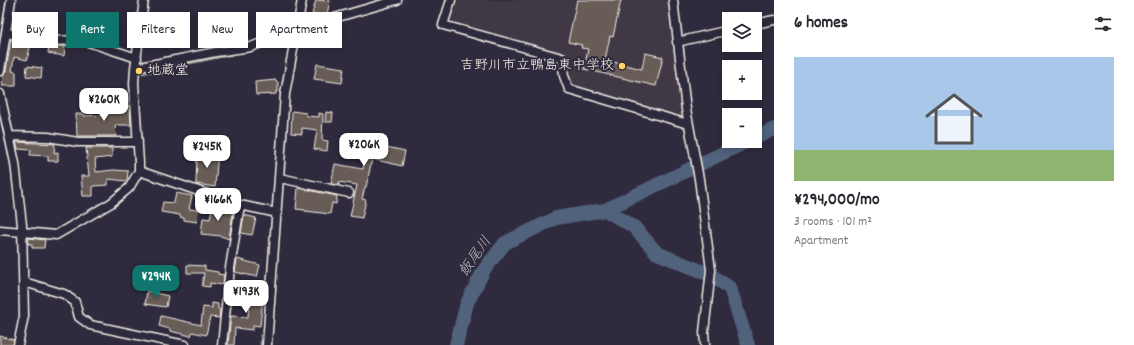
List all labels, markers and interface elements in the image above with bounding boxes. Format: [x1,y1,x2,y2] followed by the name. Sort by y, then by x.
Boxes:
[12,12,58,48] chip: Buy
[66,12,119,48] chip: Rent
[127,12,190,48] chip: Filters
[198,12,248,48] chip: New
[256,12,342,48] chip: Apartment
[722,12,762,148] map controls
[722,12,762,52] button: layers
[794,12,848,36] text: 6 homes
[1092,13,1114,35] icon: filters
[460,56,614,76] place label: 吉野川市立鴨島東中学校
[722,60,762,100] button: +
[147,61,189,81] place label: 地蔵堂
[617,61,627,71] marker: 吉野川市立鴨島東中学校
[134,66,144,76] marker: 地蔵堂
[918,83,990,155] icon: home
[76,88,132,122] pin: ¥260K
[88,91,120,110] text: ¥260K
[722,108,762,148] button: −
[336,133,392,167] pin: ¥206K
[179,135,235,169] pin: ¥245K
[348,136,380,155] text: ¥206K
[192,138,222,157] text: ¥245K
[190,188,246,222] pin: ¥166K
[794,189,880,213] text: ¥294,000/mo
[204,191,232,210] text: ¥166K
[794,213,872,232] text: 3 rooms · 101 m²
[454,232,498,282] water label: 飯尾川
[794,232,848,251] text: Apartment
[128,265,184,299] pin: ¥294K
[141,268,171,287] text: ¥294K
[218,280,274,314] pin: ¥193K
[233,283,259,302] text: ¥193K

